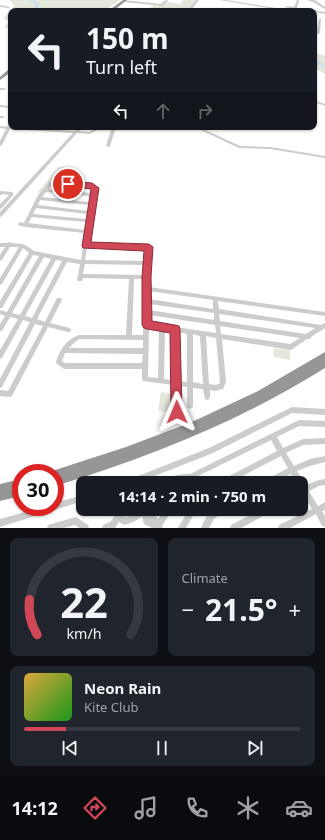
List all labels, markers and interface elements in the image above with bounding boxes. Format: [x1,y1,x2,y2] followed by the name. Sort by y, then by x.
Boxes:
[86,19,169,57] text: 150 m
[20,24,72,76] icon: left
[86,55,157,79] text: Turn left
[110,100,132,122] icon: left
[152,100,174,122] icon: ahead
[194,100,216,122] icon: right
[51,167,85,201] pin
[57,173,79,195] icon: arrive
[156,391,198,433] position arrow
[12,464,64,516] speed limit sign: 30
[118,486,266,506] text: 14:14 · 2 min · 750 m
[182,569,228,587] text: Climate
[60,574,108,630] text: 22
[205,589,278,630] text: 21.5°
[182,594,194,624] text: −
[288,594,301,624] text: +
[66,624,101,643] text: km/h
[84,678,161,698] text: Neon Rain
[84,698,138,716] text: Kite Club
[59,737,81,759] icon: previous
[151,737,173,759] icon: pause
[244,737,266,759] icon: next
[81,794,109,822] icon: directions
[132,794,160,822] icon: music
[183,794,211,822] icon: phone
[234,794,262,822] icon: climate
[285,794,313,822] icon: car
[12,796,58,820] text: 14:12

